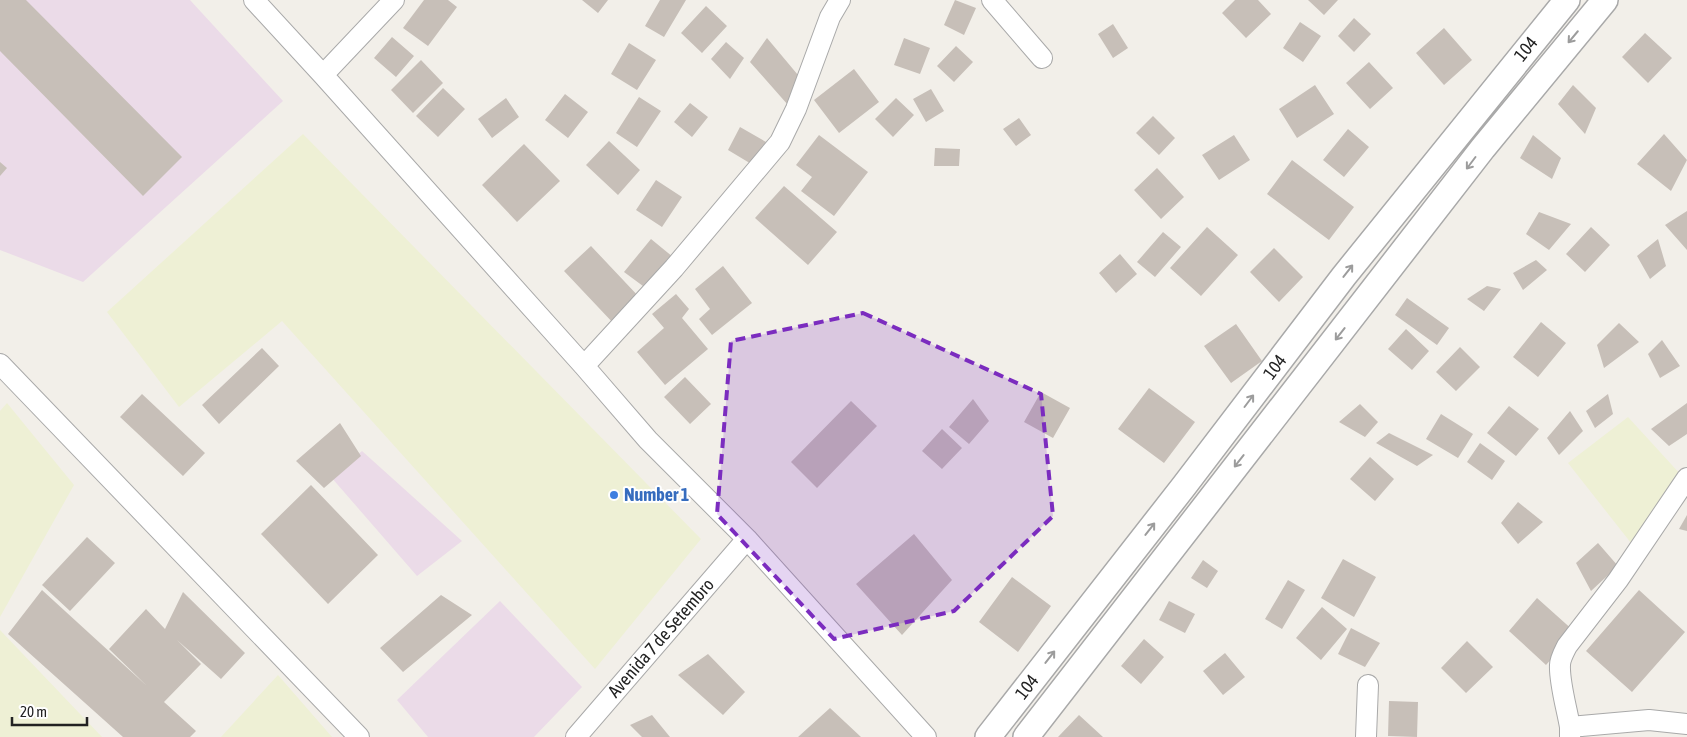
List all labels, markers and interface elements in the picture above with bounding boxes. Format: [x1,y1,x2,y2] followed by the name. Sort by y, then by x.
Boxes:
[1568,31,1579,44] one-way arrow
[1509,32,1542,65] street label: 104
[1466,156,1476,170] one-way arrow
[1342,265,1353,278] one-way arrow
[1334,327,1345,340] one-way arrow
[1259,350,1291,383] street label: 104
[1244,395,1255,408] one-way arrow
[1234,455,1245,468] one-way arrow
[624,484,689,505] place label: Number 1
[608,489,620,501] marker: Number 1
[1145,523,1156,536] one-way arrow
[603,574,718,701] street label: Avenida 7 de Setembro
[1045,650,1055,664] one-way arrow
[1011,670,1043,703] street label: 104
[12,694,88,726] scale bar
[20,703,47,720] text: 20 m

